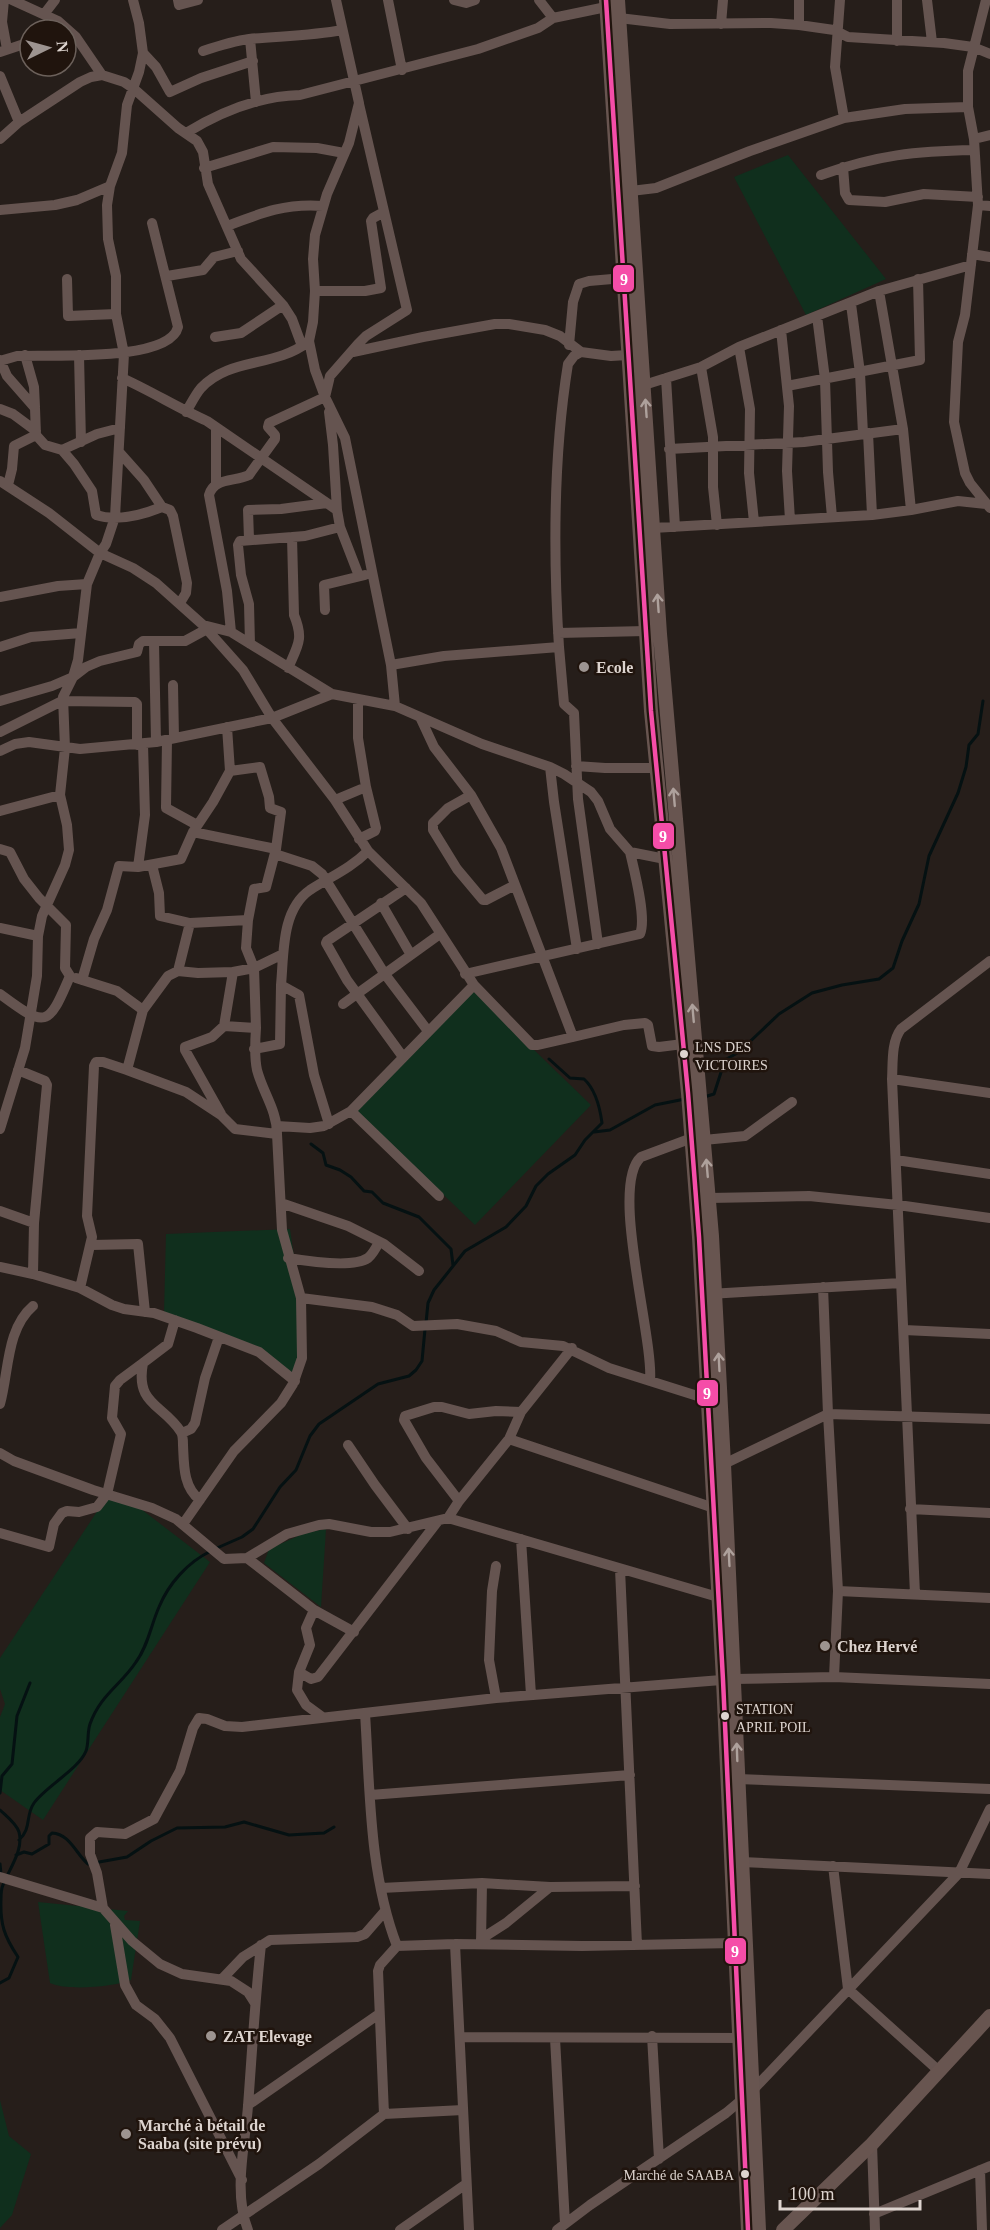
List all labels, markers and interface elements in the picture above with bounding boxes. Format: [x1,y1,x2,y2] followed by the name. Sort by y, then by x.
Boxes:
[18,18,78,78] north arrow
[53,40,71,54] text: N
[612,264,635,293] line badge: 9
[620,271,628,288] text: 9
[640,399,651,419] one-way arrow
[652,594,663,614] one-way arrow
[596,659,633,676] place label: Ecole
[577,660,591,674] marker: Ecole
[668,788,679,808] one-way arrow
[652,822,675,850] line badge: 9
[659,828,667,845] text: 9
[687,1003,698,1023] one-way arrow
[695,1040,768,1073] place label: LNS DES VICTOIRES
[678,1048,690,1060] marker: LNS DES VICTOIRES
[701,1158,712,1178] one-way arrow
[713,1353,724,1373] one-way arrow
[696,1379,719,1407] line badge: 9
[703,1385,711,1402] text: 9
[723,1548,734,1568] one-way arrow
[837,1638,917,1655] place label: Chez Hervé
[818,1639,832,1653] marker: Chez Hervé
[736,1702,811,1735] place label: STATION APRIL POIL
[719,1710,731,1722] marker: STATION APRIL POIL
[732,1743,743,1763] one-way arrow
[724,1937,747,1965] line badge: 9
[731,1943,739,1960] text: 9
[223,2028,312,2046] place label: ZAT Elevage
[204,2029,218,2043] marker: ZAT Elevage
[138,2117,265,2153] place label: Marché à bétail de Saaba (site prévu)
[119,2127,133,2141] marker: Marché à bétail de Saaba (site prévu)
[624,2168,735,2183] place label: Marché de SAABA
[739,2168,751,2180] marker: Marché de SAABA
[780,2173,920,2211] scale bar
[789,2184,835,2204] text: 100 m

